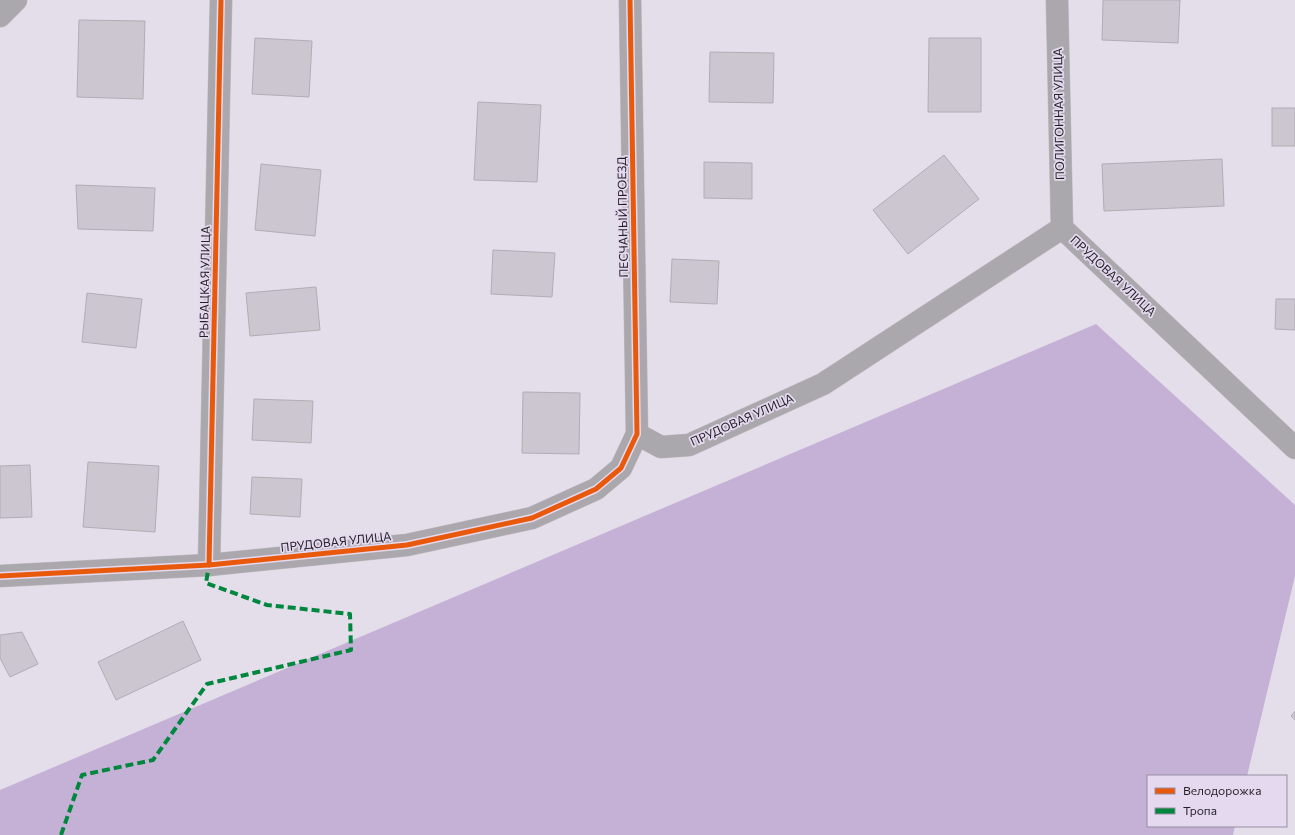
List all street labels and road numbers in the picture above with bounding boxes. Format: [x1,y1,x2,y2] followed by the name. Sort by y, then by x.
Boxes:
[1050,48,1066,180] street label: ПОЛИГОННАЯ УЛИЦА
[614,156,630,278] street label: ПЕСЧАНЫЙ ПРОЕЗД
[196,226,212,338] street label: РЫБАЦКАЯ УЛИЦА
[1068,232,1159,318] street label: ПРУДОВАЯ УЛИЦА
[688,390,795,448] street label: ПРУДОВАЯ УЛИЦА
[280,528,392,554] street label: ПРУДОВАЯ УЛИЦА

